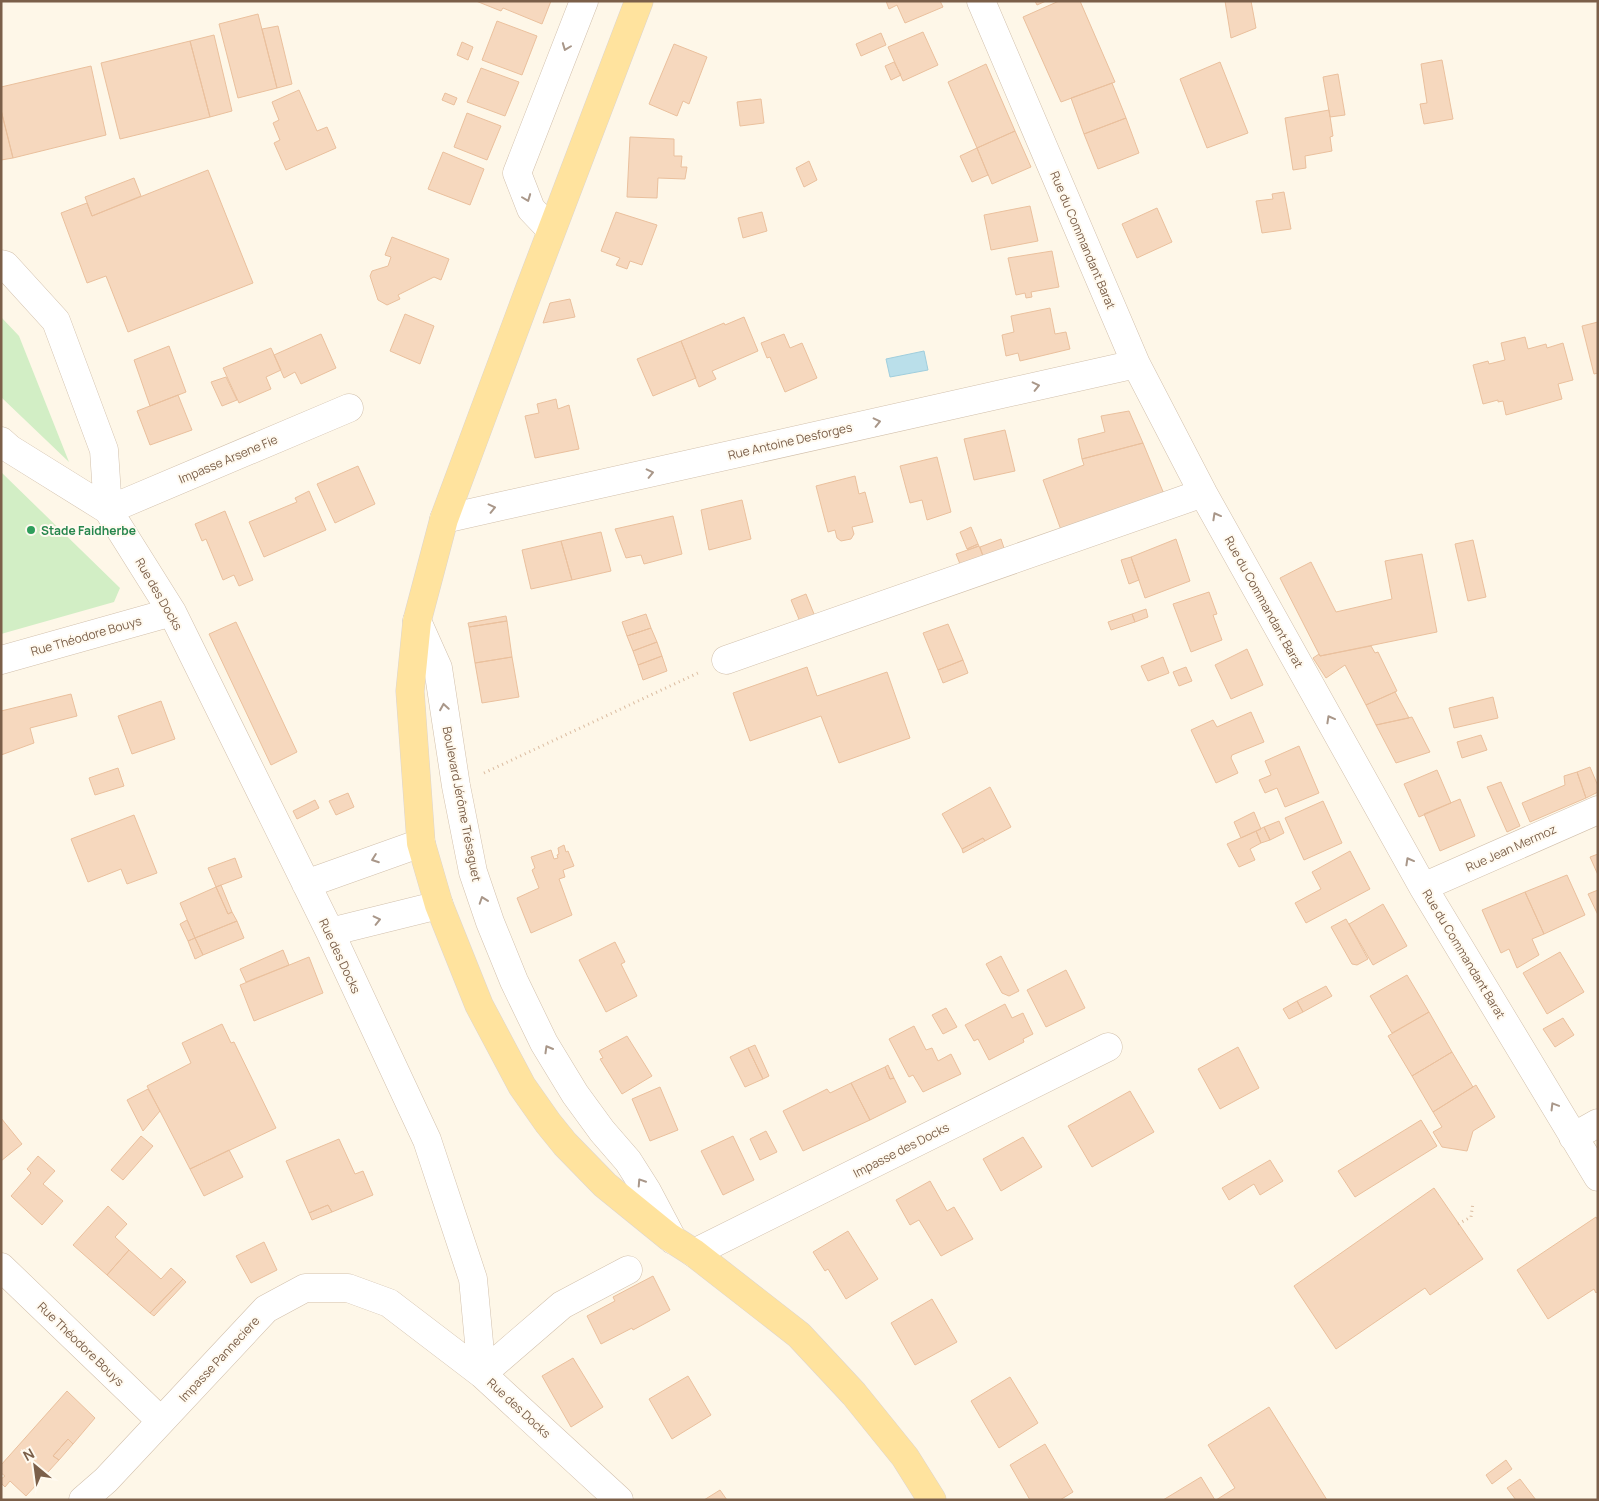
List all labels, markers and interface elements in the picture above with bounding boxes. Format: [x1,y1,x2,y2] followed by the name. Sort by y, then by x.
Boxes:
[562,42,572,51] one-way arrow
[1046,168,1120,312] street label: Rue du Commandant Barat
[521,193,531,202] one-way arrow
[1031,381,1040,392] one-way arrow
[873,417,882,428] one-way arrow
[726,418,854,464] street label: Rue Antoine Desforges
[176,430,280,488] street label: Impasse Arsene Fie
[646,468,655,479] one-way arrow
[487,503,496,514] one-way arrow
[1212,512,1222,521] one-way arrow
[41,522,136,539] place label: Stade Faidherbe
[25,524,37,536] marker: Stade Faidherbe
[1221,533,1307,671] street label: Rue du Commandant Barat
[131,555,187,633] street label: Rue des Docks
[29,612,143,660] street label: Rue Théodore Bouys
[439,703,449,712] one-way arrow
[1326,715,1336,724] one-way arrow
[439,725,485,883] street label: Boulevard Jérôme Trésaguet
[1463,820,1559,876] street label: Rue Jean Mermoz
[371,853,380,863] one-way arrow
[1405,857,1415,866] one-way arrow
[1419,886,1510,1022] street label: Rue du Commandant Barat
[479,897,489,905] one-way arrow
[373,915,382,926] one-way arrow
[315,916,365,996] street label: Rue des Docks
[545,1045,555,1054] one-way arrow
[1551,1102,1561,1111] one-way arrow
[850,1118,952,1182] street label: Impasse des Docks
[638,1178,648,1187] one-way arrow
[34,1298,128,1390] street label: Rue Théodore Bouys
[175,1313,263,1405] street label: Impasse Panneciere
[484,1374,554,1442] street label: Rue des Docks
[10,1441,60,1491] north arrow
[19,1443,37,1465] text: N

